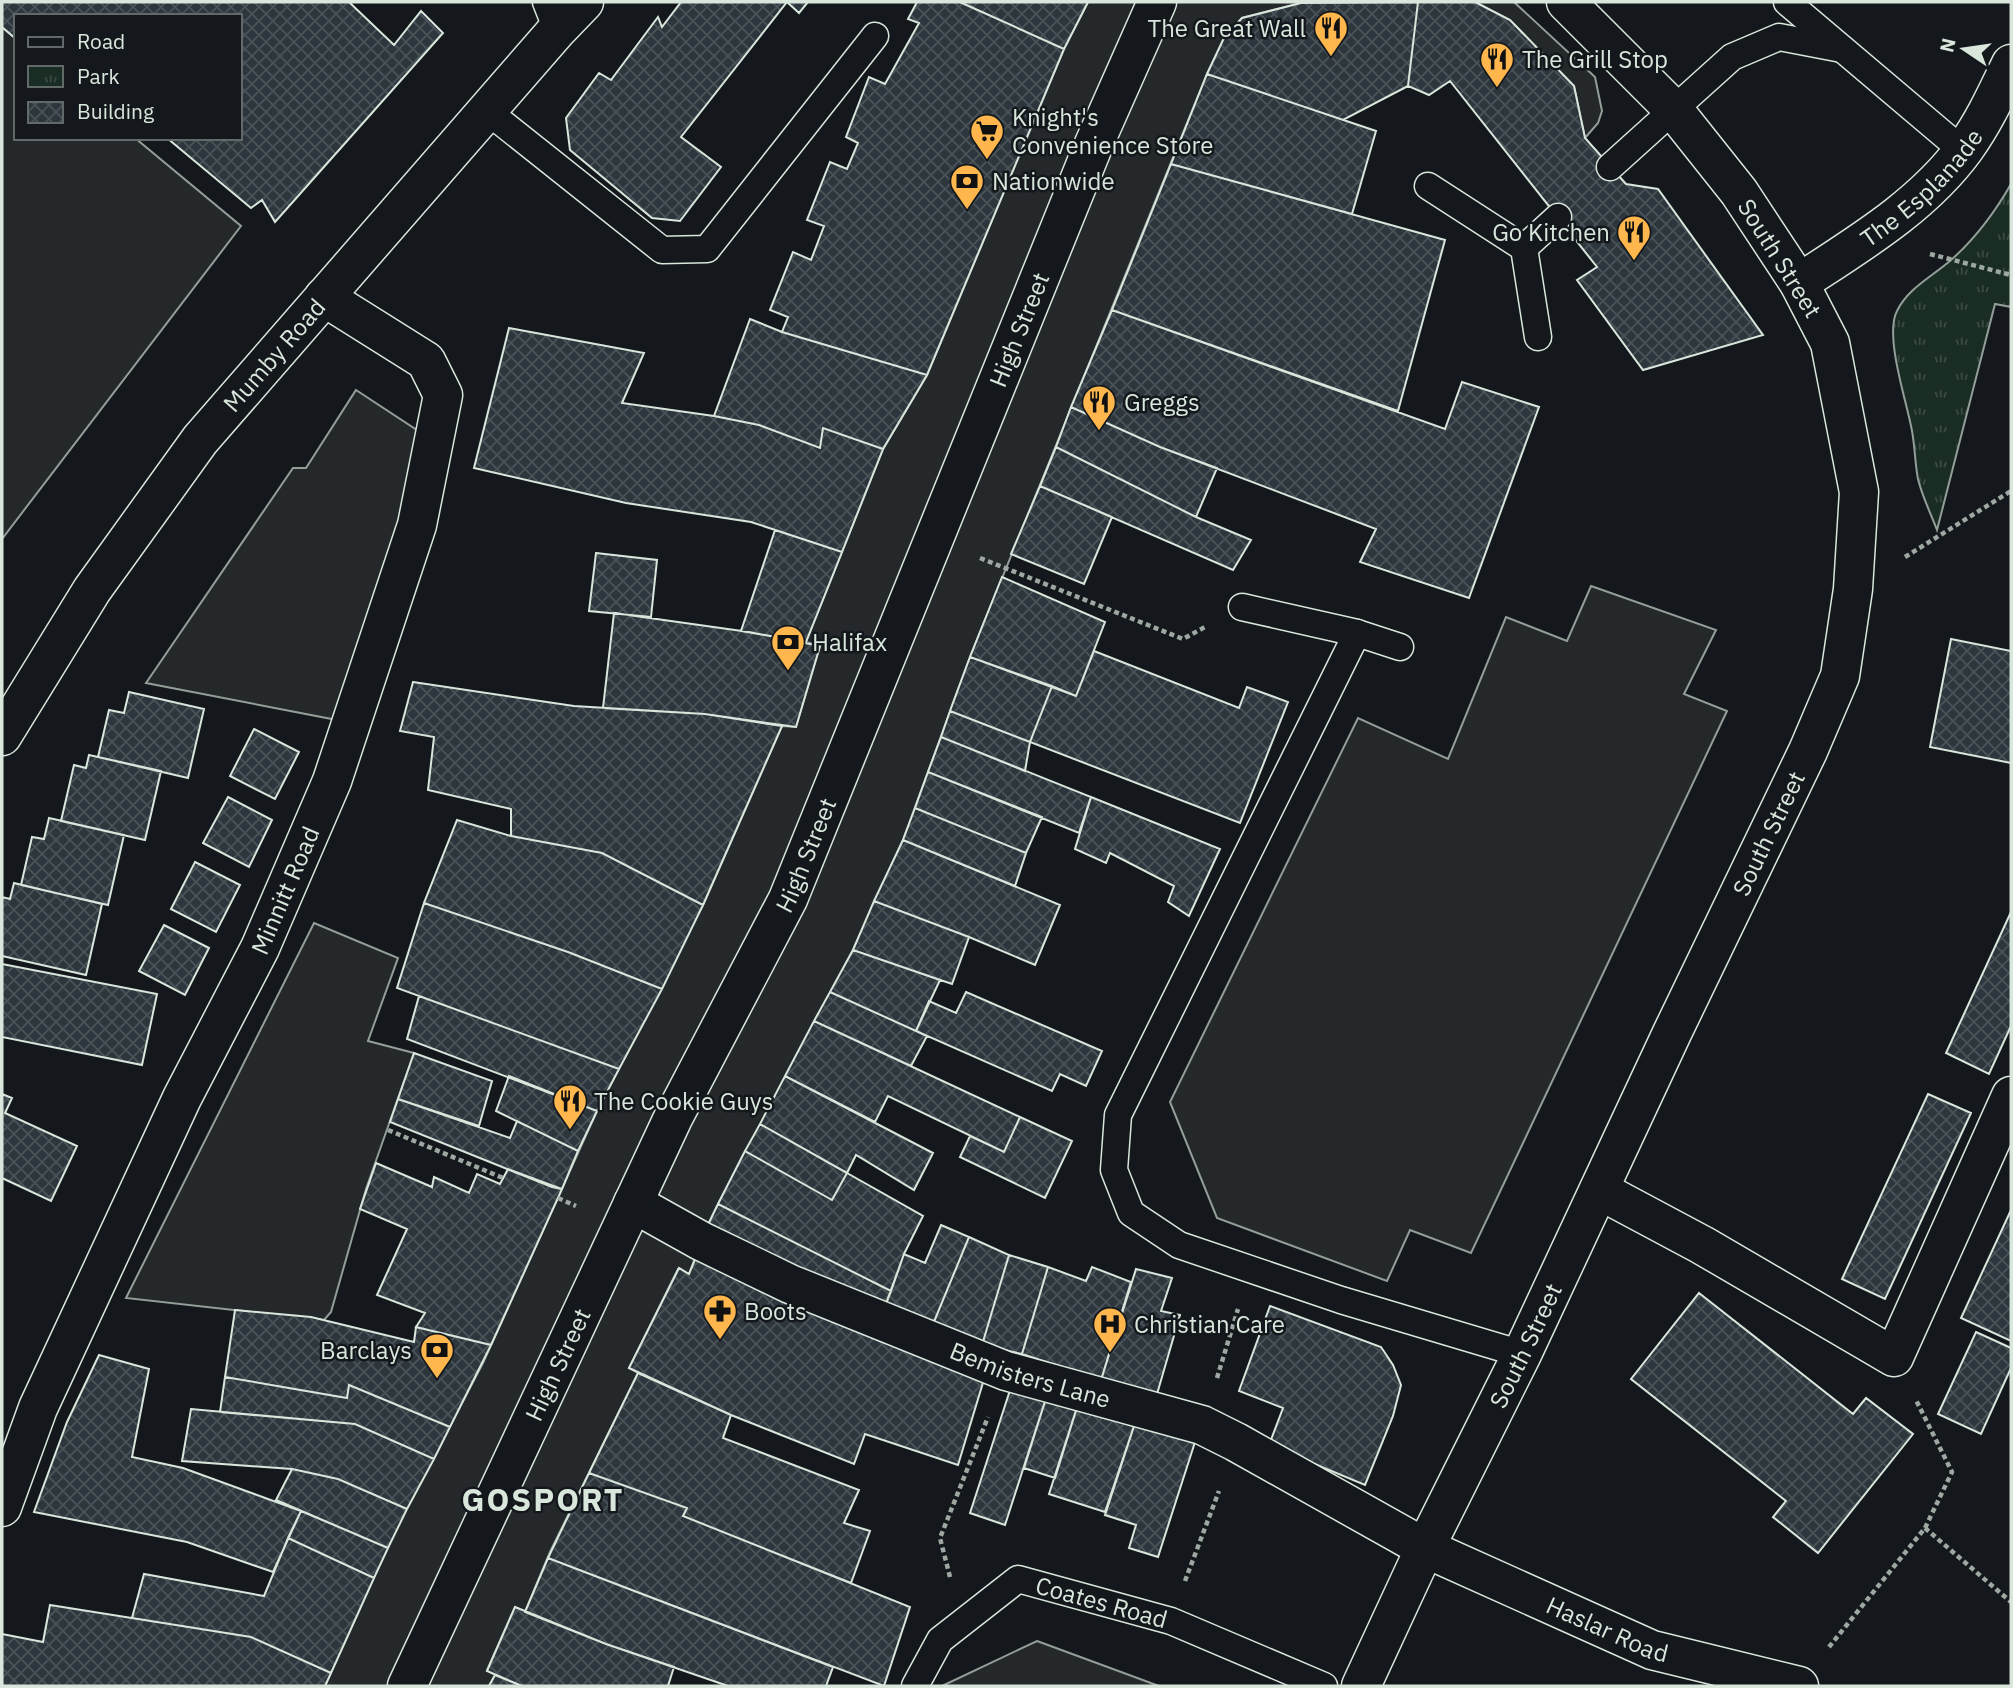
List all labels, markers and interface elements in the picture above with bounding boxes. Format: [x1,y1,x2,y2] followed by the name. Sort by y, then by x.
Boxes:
[1312,9,1350,58] restaurant icon: The Great Wall
[1147,12,1306,44] place label: The Great Wall
[14,14,242,140] legend
[1929,14,1999,84] north arrow
[77,27,125,55] text: Road
[1934,36,1961,55] text: N
[1478,40,1516,89] restaurant icon: The Grill Stop
[1522,43,1668,75] place label: The Grill Stop
[77,62,120,90] text: Park
[77,97,154,125] text: Building
[1012,101,1213,161] place label: Knight's Convenience Store
[968,112,1006,161] supermarket icon: Knight's Convenience Store
[1854,123,1990,254] street label: The Esplanade
[948,162,986,211] bank icon: Nationwide
[992,165,1115,197] place label: Nationwide
[1731,192,1829,324] street label: South Street
[1615,213,1653,262] restaurant icon: Go Kitchen
[1492,216,1610,248] place label: Go Kitchen
[981,268,1056,392] street label: High Street
[216,291,332,419] street label: Mumby Road
[1080,383,1118,432] restaurant icon: Greggs
[1124,386,1200,418] place label: Greggs
[769,623,807,672] bank icon: Halifax
[812,626,887,658] place label: Halifax
[1725,766,1812,901] street label: South Street
[768,793,843,918] street label: High Street
[243,821,327,959] street label: Minnitt Road
[551,1082,589,1131] restaurant icon: The Cookie Guys
[594,1085,773,1117] place label: The Cookie Guys
[1482,1278,1569,1413] street label: South Street
[701,1292,739,1341] pharmacy icon: Boots
[744,1295,807,1327] place label: Boots
[517,1303,598,1426] street label: High Street
[1091,1305,1129,1354] hospital icon: Christian Care
[1134,1308,1285,1340] place label: Christian Care
[418,1331,456,1380] bank icon: Barclays
[320,1334,412,1366] place label: Barclays
[945,1334,1114,1415] street label: Bemisters Lane
[461,1478,625,1520] district label: GOSPORT
[1032,1569,1171,1635] street label: Coates Road
[1541,1589,1672,1669] street label: Haslar Road

